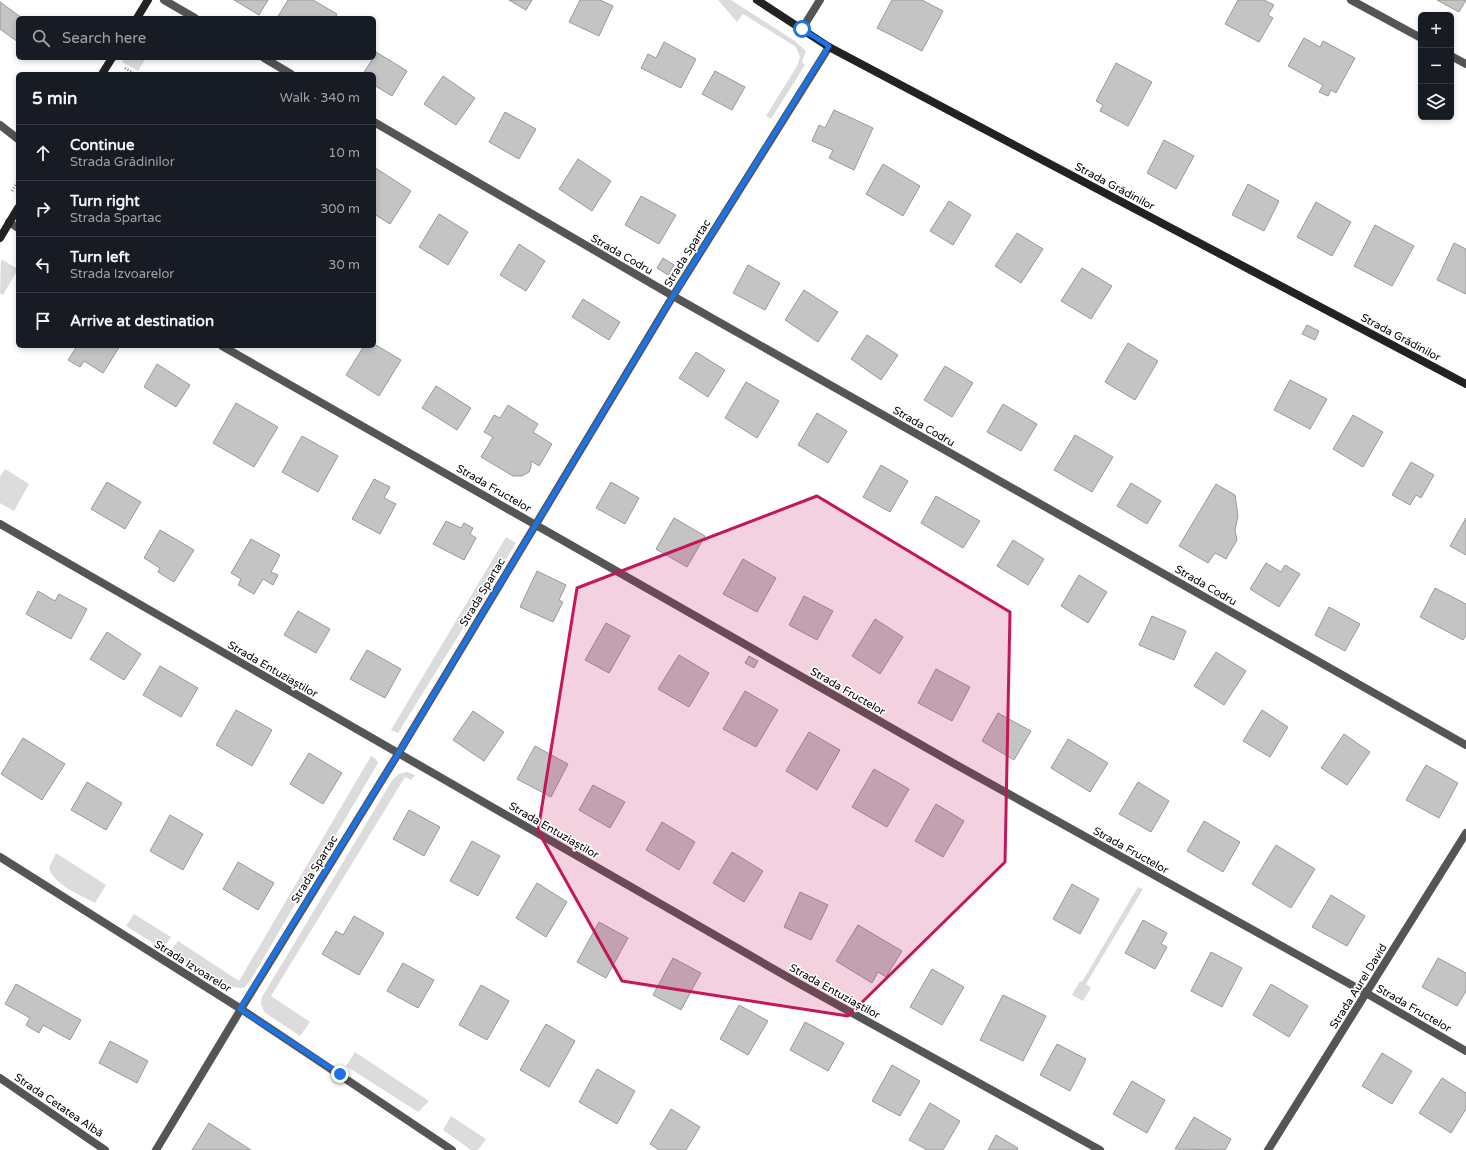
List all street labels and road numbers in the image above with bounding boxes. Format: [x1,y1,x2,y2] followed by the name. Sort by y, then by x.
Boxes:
[1073,160,1158,213] street label: Strada Grădinilor
[661,217,714,290] street label: Strada Spartac
[589,232,655,277] street label: Strada Codru
[1359,311,1444,364] street label: Strada Grădinilor
[891,404,957,449] street label: Strada Codru
[454,462,534,516] street label: Strada Fructelor
[457,556,508,629] street label: Strada Spartac
[1173,563,1239,608] street label: Strada Codru
[225,638,321,701] street label: Strada Entuziaștilor
[808,665,888,719] street label: Strada Fructelor
[506,799,602,862] street label: Strada Entuziaștilor
[1091,824,1171,877] street label: Strada Fructelor
[288,833,341,906] street label: Strada Spartac
[152,938,234,996] street label: Strada Izvoarelor
[1327,941,1390,1031] street label: Strada Aurel David
[787,961,883,1022] street label: Strada Entuziaștilor
[1374,982,1454,1036] street label: Strada Fructelor
[12,1071,106,1140] street label: Strada Cetatea Albă

